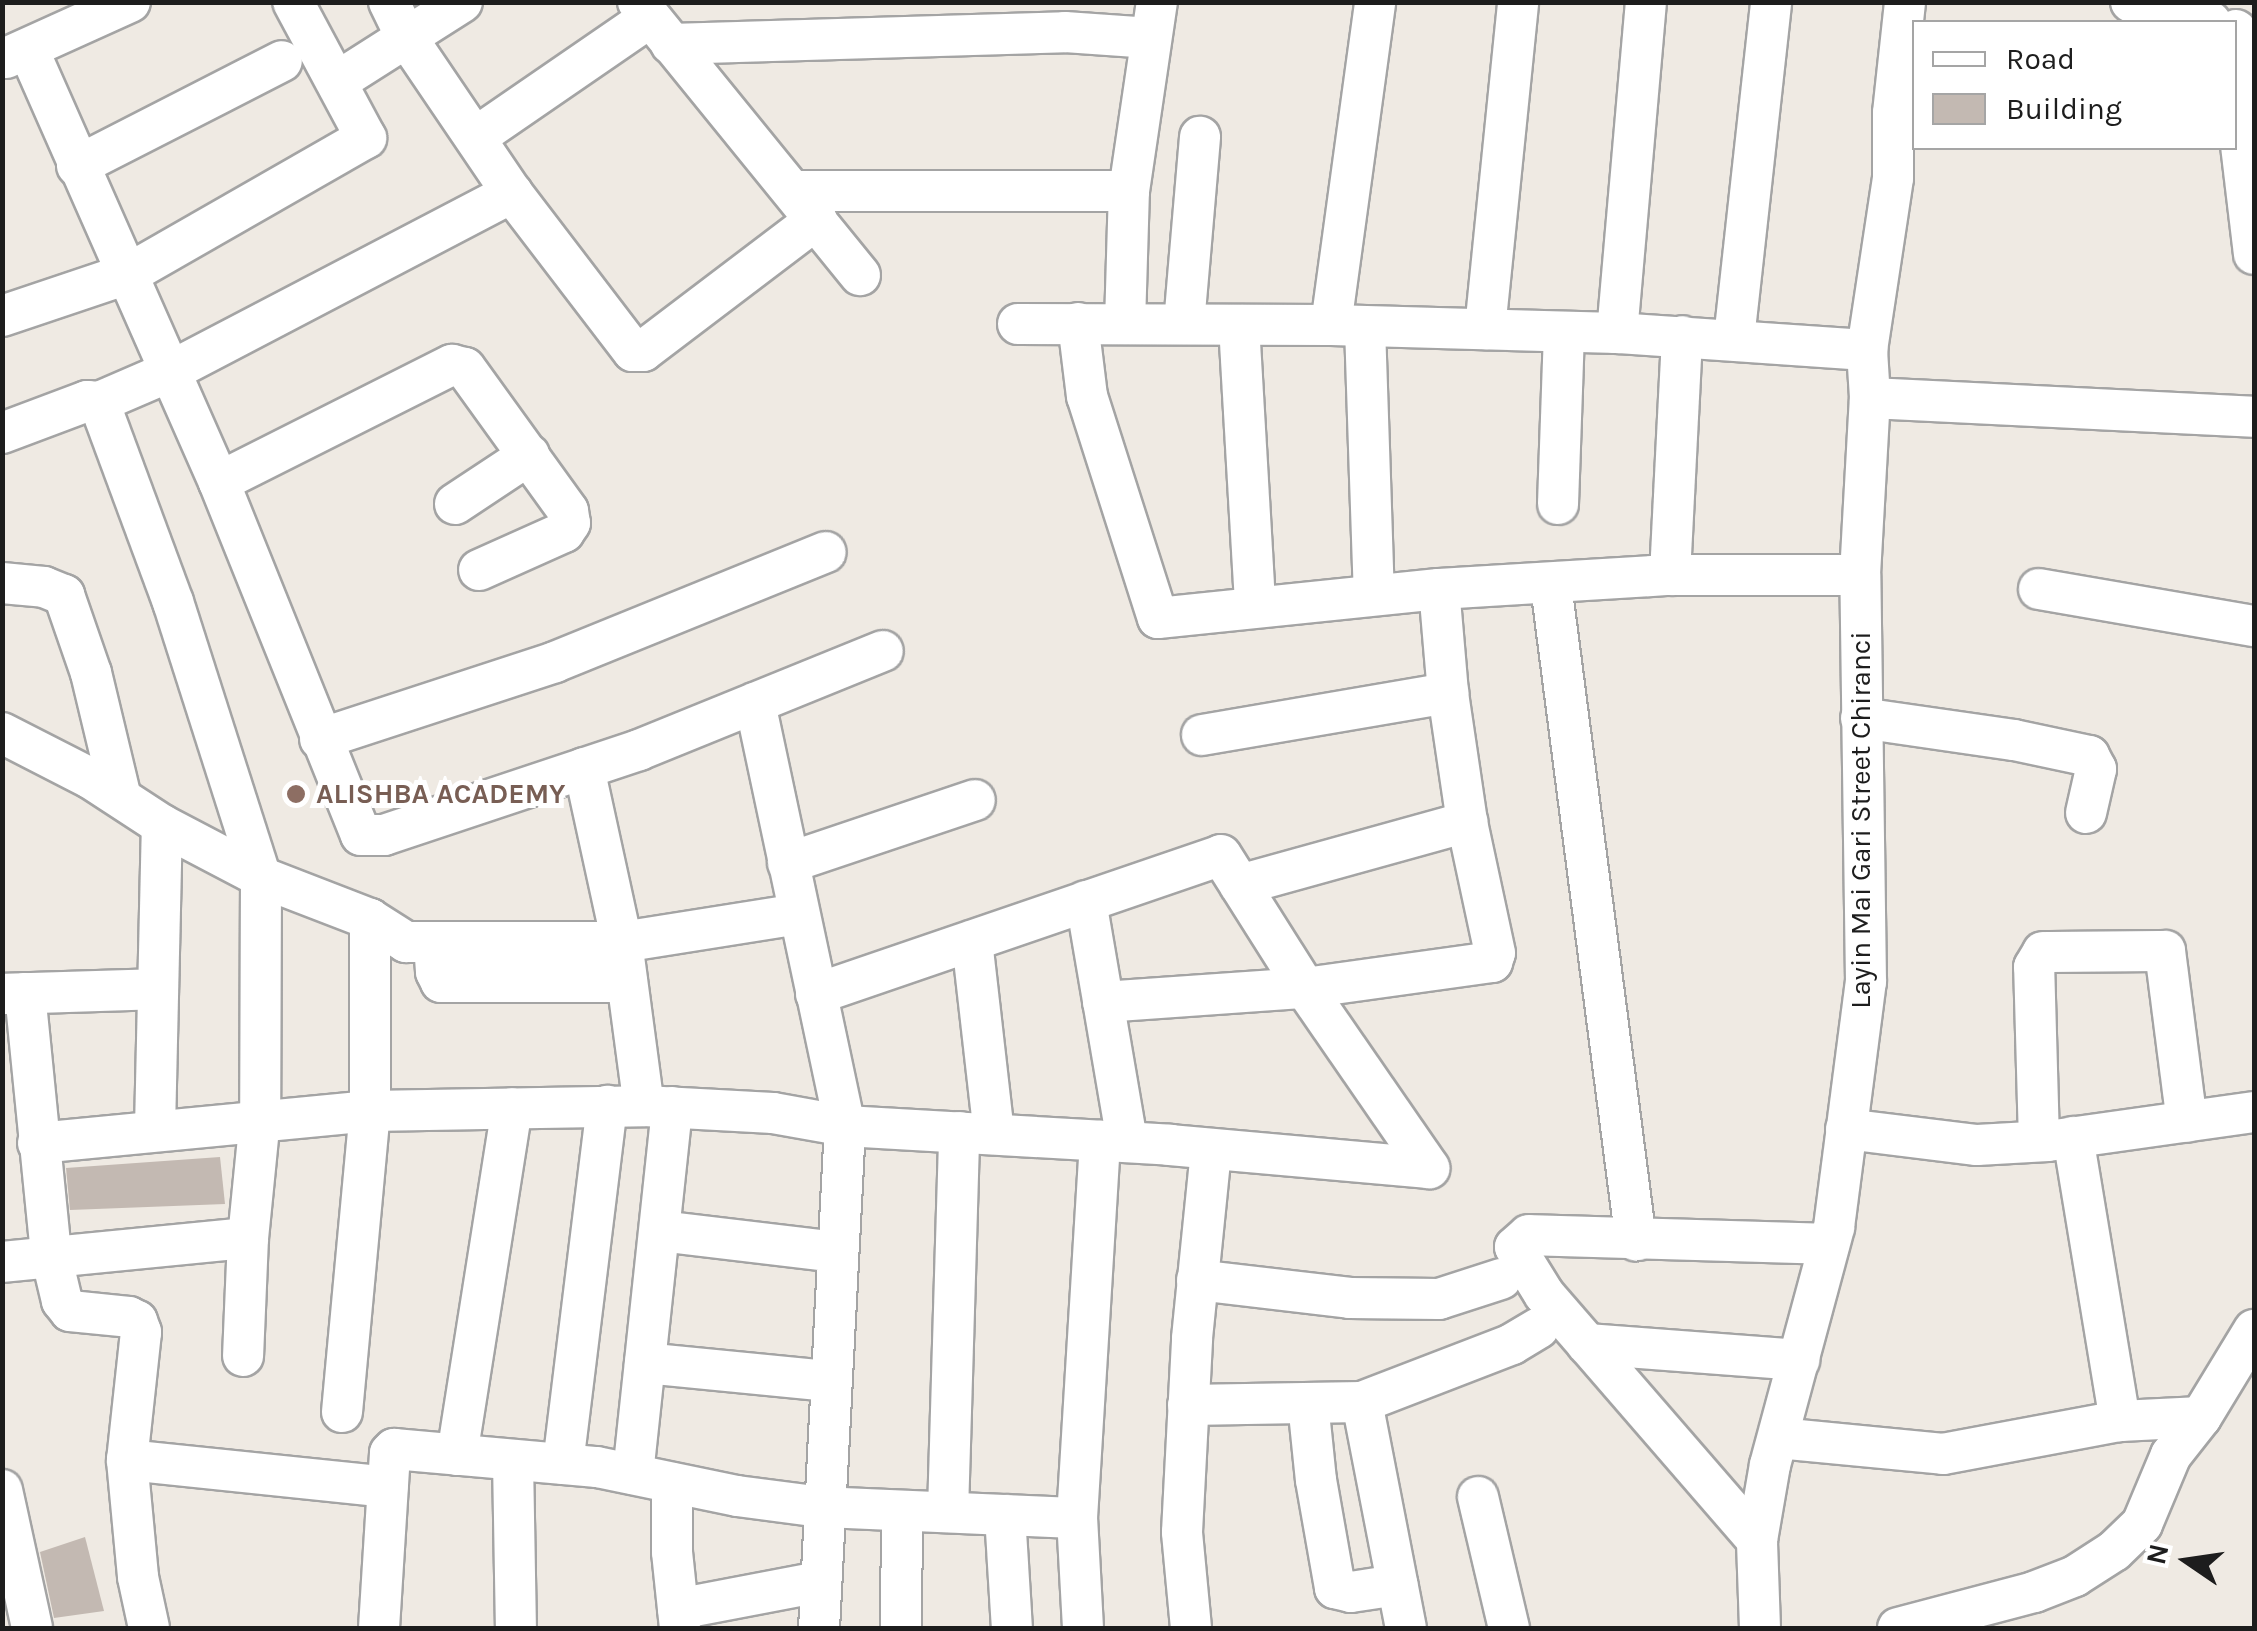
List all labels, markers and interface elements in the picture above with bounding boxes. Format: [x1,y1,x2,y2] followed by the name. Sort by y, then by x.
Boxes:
[1912,20,2237,150] legend
[2006,41,2075,77] text: Road
[2006,91,2122,127] text: Building
[1844,631,1878,1009] street label: Layin Mai Gari Street Chiranci
[316,777,566,811] place label: ALISHBA ACADEMY
[285,783,307,805] marker: ALISHBA ACADEMY
[2137,1511,2237,1611] north arrow
[2139,1541,2176,1568] text: N

